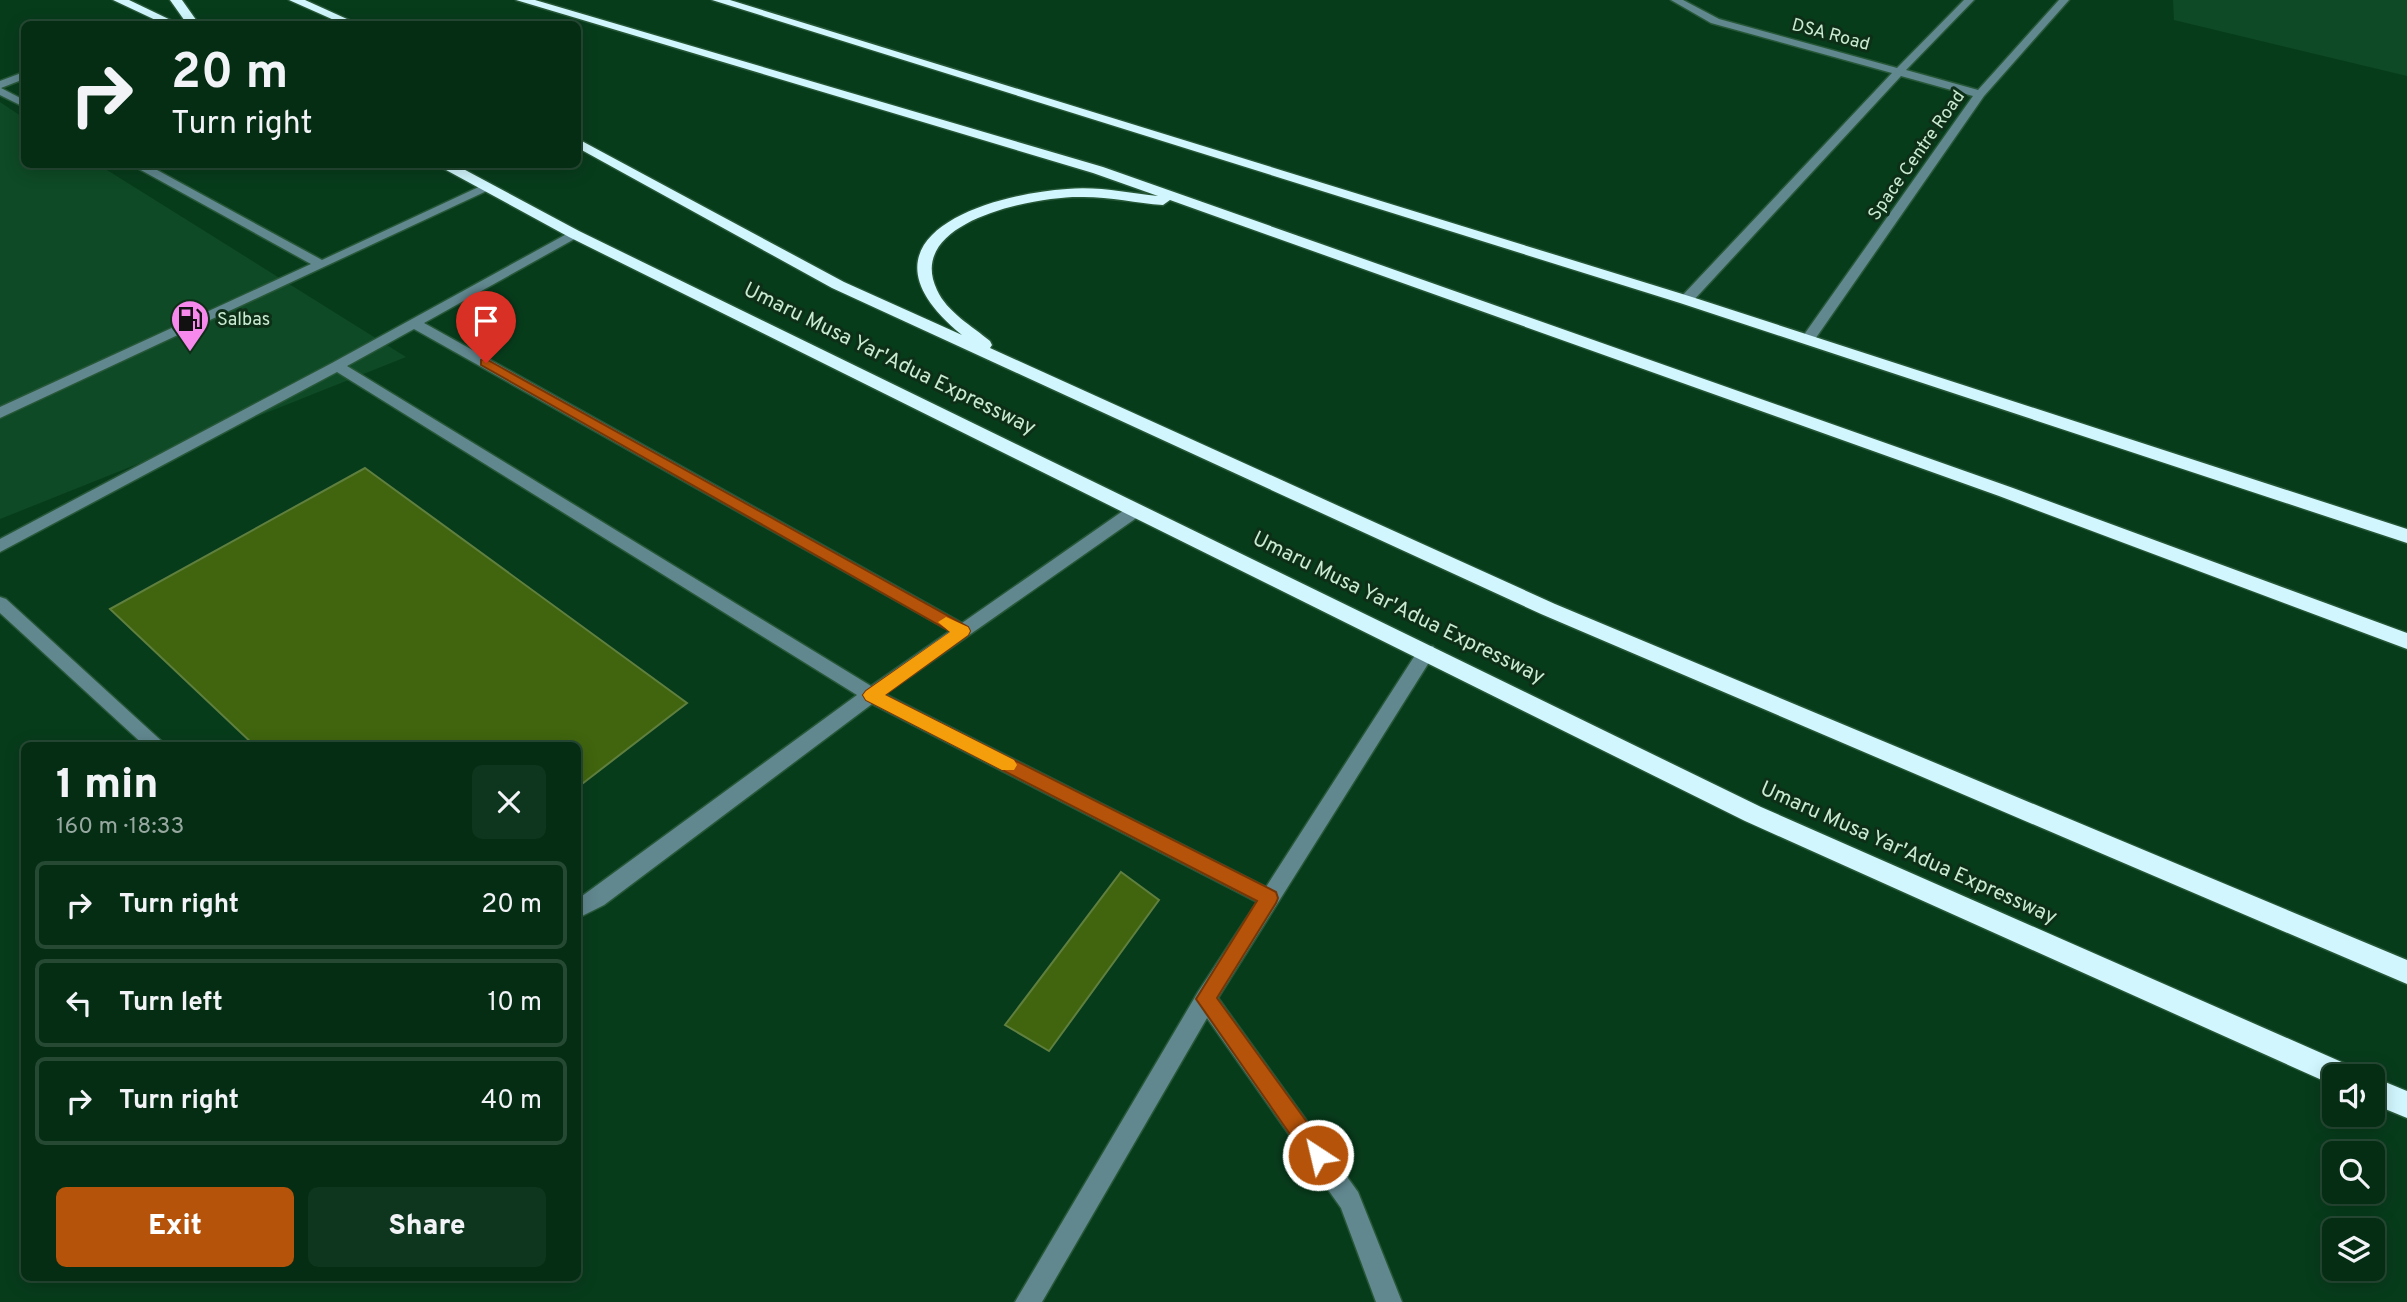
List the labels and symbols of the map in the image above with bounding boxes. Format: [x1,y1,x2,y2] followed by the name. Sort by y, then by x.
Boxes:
[1789,14,1872,57] street label: DSA Road
[1864,86,1971,225] street label: Space Centre Road
[739,277,1040,442] street label: Umaru Musa Yar'Adua Expressway
[456,291,516,363] pin
[169,298,211,353] fuel station icon: Salbas
[217,309,270,332] place label: Salbas
[1248,526,1549,691] street label: Umaru Musa Yar'Adua Expressway
[1756,776,2061,931] street label: Umaru Musa Yar'Adua Expressway
[1281,1118,1355,1192] position arrow

